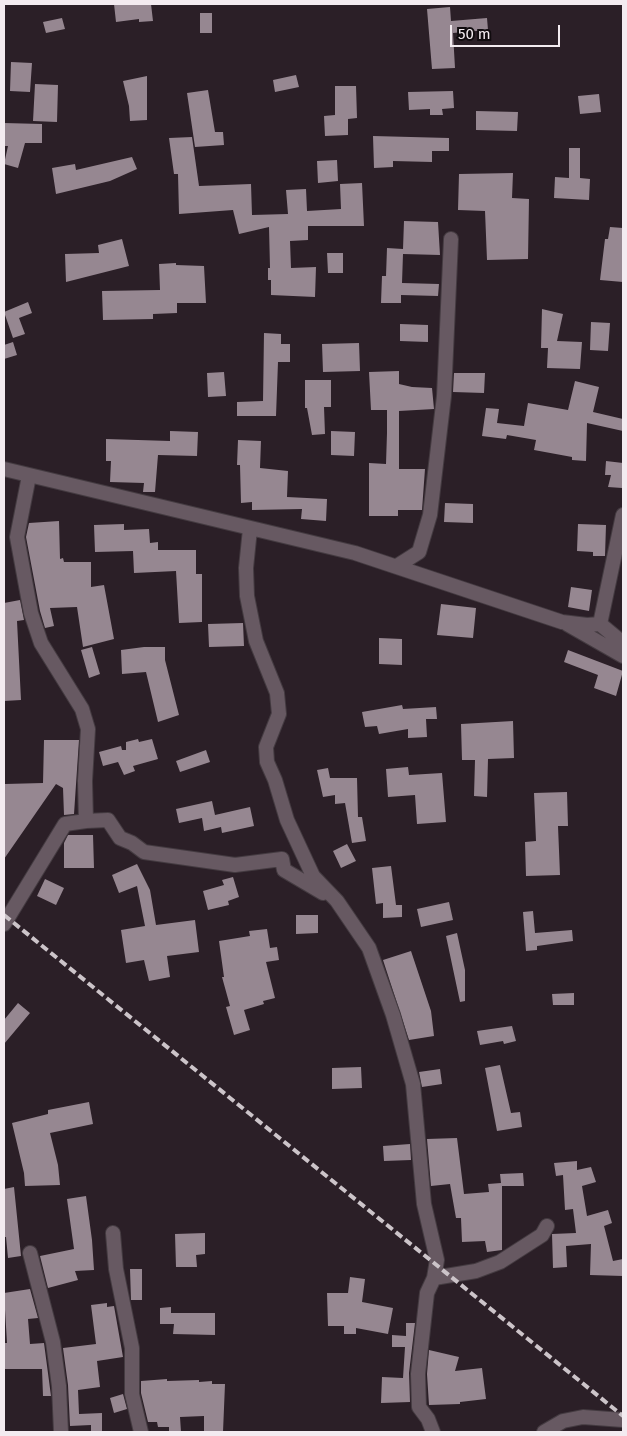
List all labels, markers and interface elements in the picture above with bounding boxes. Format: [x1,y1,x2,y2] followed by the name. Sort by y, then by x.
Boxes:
[452,15,562,47] scale bar
[458,25,491,43] text: 50 m

